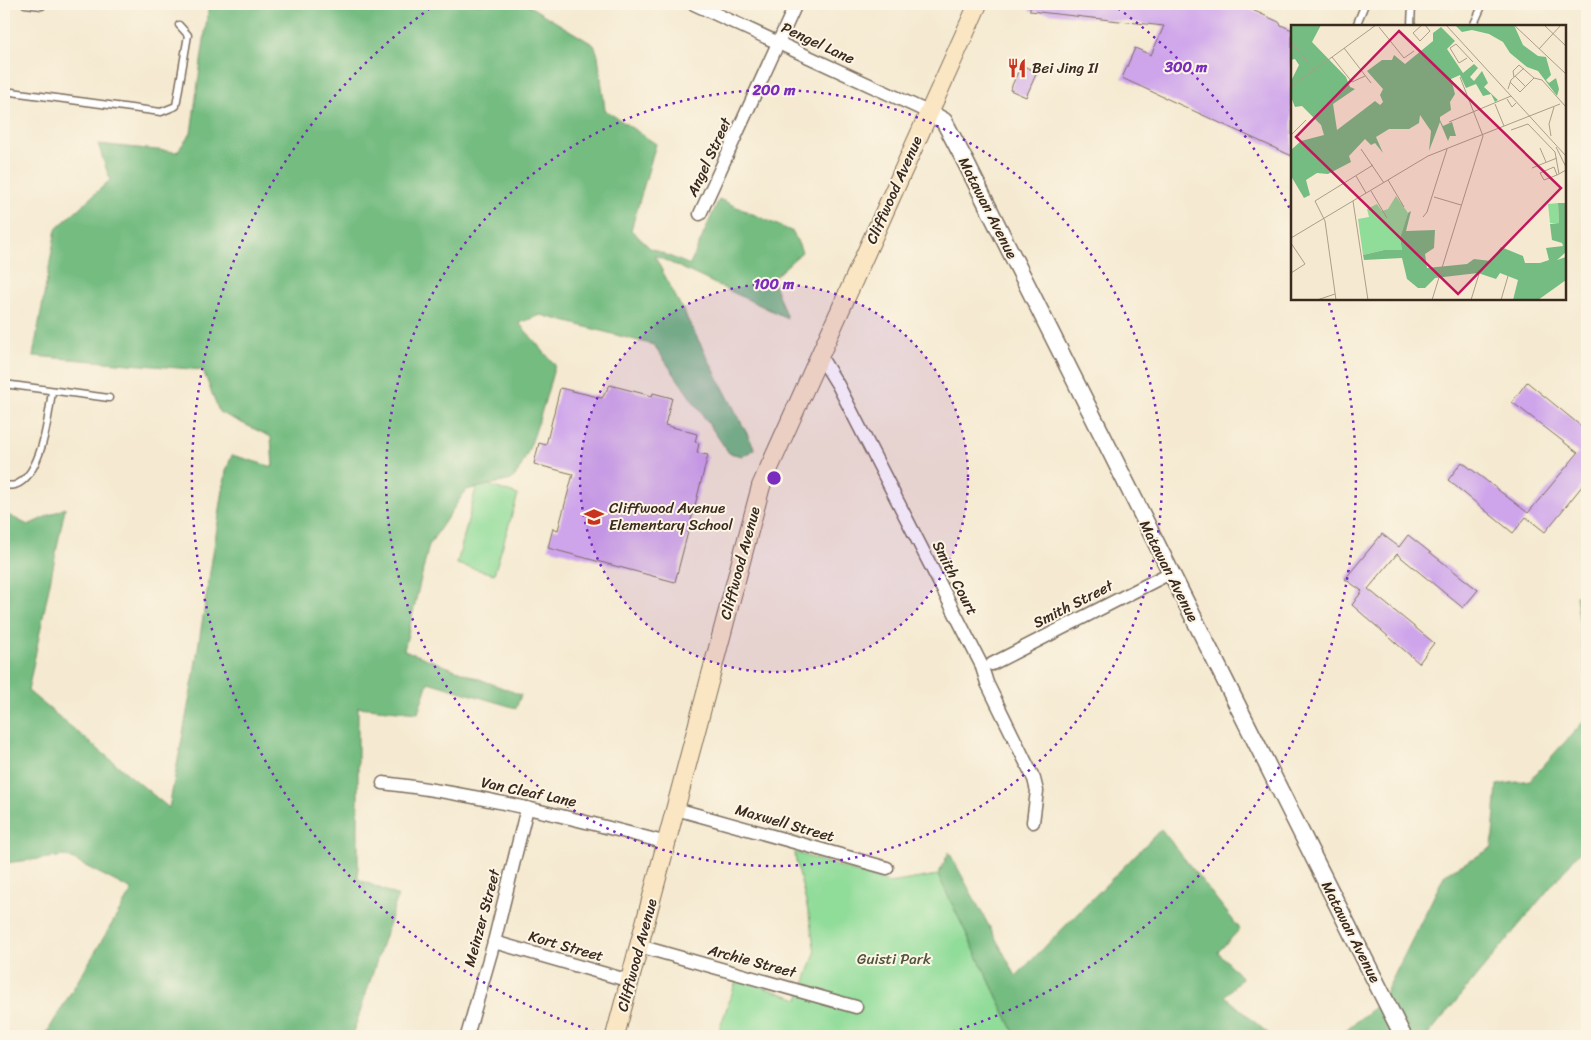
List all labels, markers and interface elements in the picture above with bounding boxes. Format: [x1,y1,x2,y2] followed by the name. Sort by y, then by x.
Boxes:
[777,15,859,72] street label: Pengel Lane
[1291,25,1566,300] inset map
[1164,54,1208,80] text: 300 m
[1032,55,1099,81] place label: Bei Jing II
[1006,57,1028,79] restaurant icon: Bei Jing II
[751,77,796,103] text: 200 m
[679,112,739,202] street label: Angel Street
[858,132,930,248] street label: Cliffwood Avenue
[951,152,1025,264] street label: Matawan Avenue
[754,271,795,297] text: 100 m
[765,469,783,487] centre of rings
[609,495,734,538] place label: Cliffwood Avenue Elementary School
[712,504,768,622] street label: Cliffwood Avenue
[583,506,605,528] school or university icon: Cliffwood Avenue Elementary School
[1132,515,1206,627] street label: Matawan Avenue
[925,536,985,620] street label: Smith Court
[1028,572,1118,635] street label: Smith Street
[479,769,579,815] street label: Van Cleaf Lane
[732,796,838,850] street label: Maxwell Street
[456,865,508,970] street label: Meinzer Street
[1314,876,1388,988] street label: Matawan Avenue
[609,896,665,1014] street label: Cliffwood Avenue
[525,923,607,969] street label: Kort Street
[704,937,800,985] street label: Archie Street
[857,946,932,972] park label: Guisti Park

